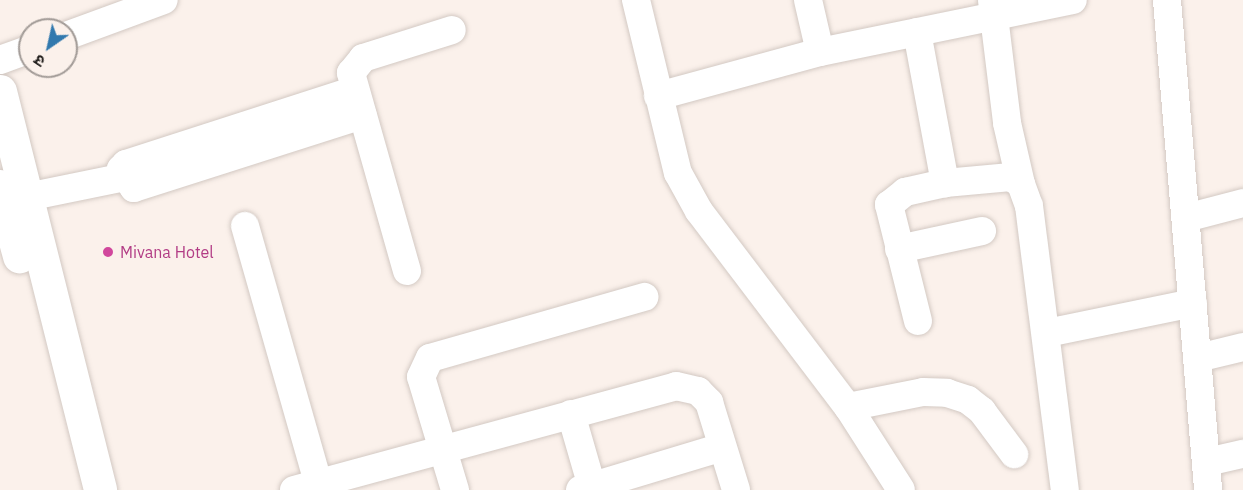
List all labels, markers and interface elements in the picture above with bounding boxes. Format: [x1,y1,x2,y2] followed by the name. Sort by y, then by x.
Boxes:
[18,18,78,78] north arrow
[30,50,49,72] text: उ
[120,242,214,262] place label: Mivana Hotel
[101,245,115,259] marker: Mivana Hotel

